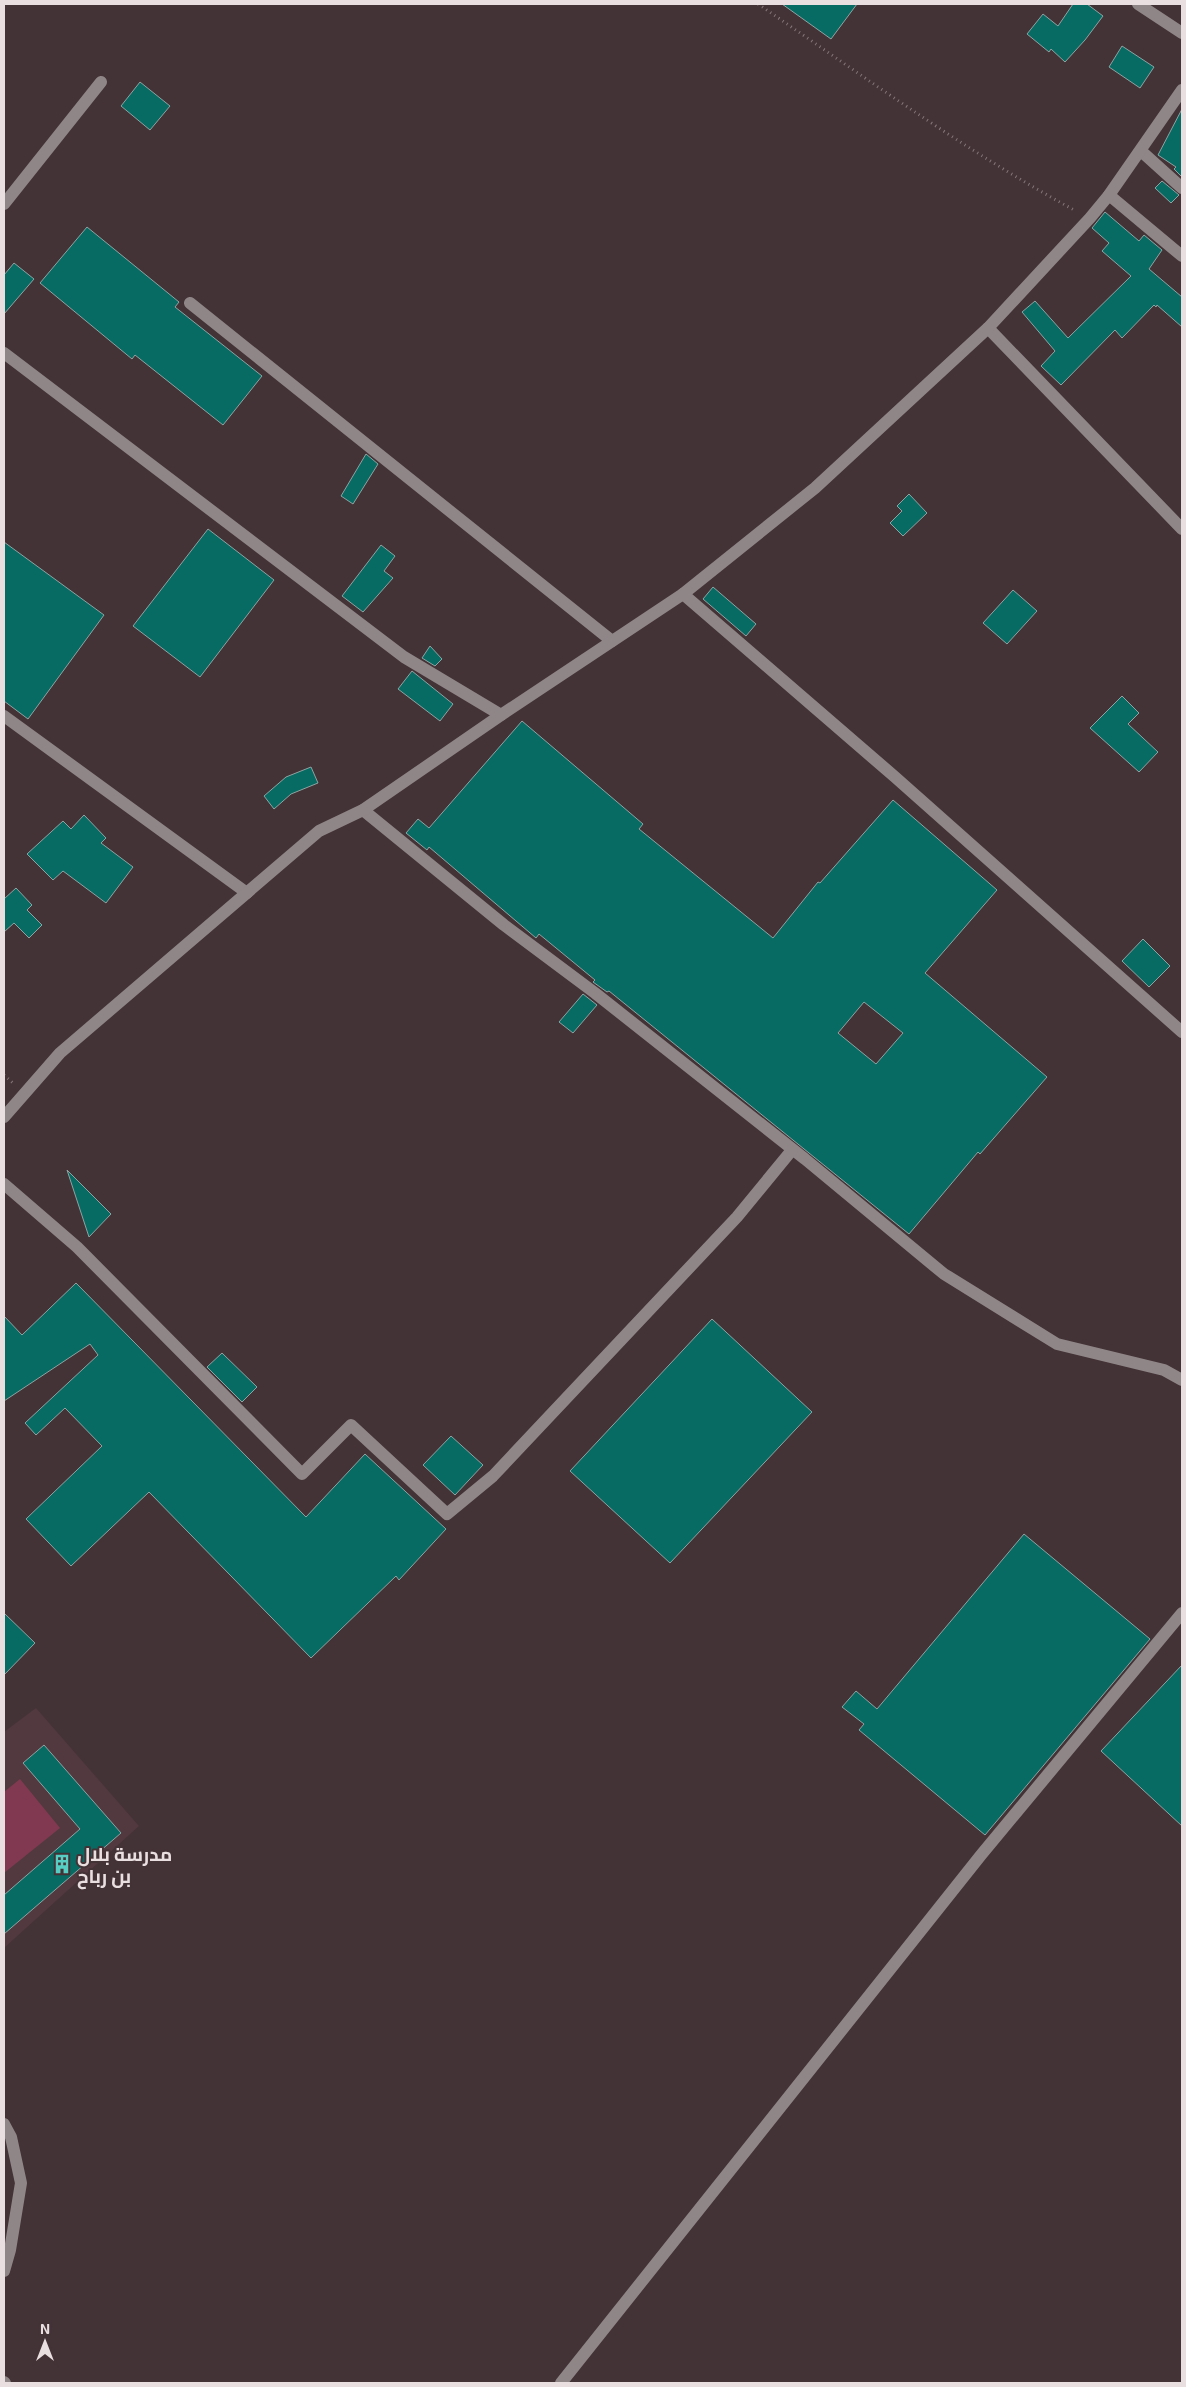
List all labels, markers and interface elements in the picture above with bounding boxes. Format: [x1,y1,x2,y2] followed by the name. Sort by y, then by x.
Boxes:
[77,1842,172,1890] place label: مدرسة بلال بن رباح
[51,1853,73,1875] building icon: مدرسة بلال بن رباح
[20,2317,70,2367] north arrow
[40,2320,50,2337] text: N

